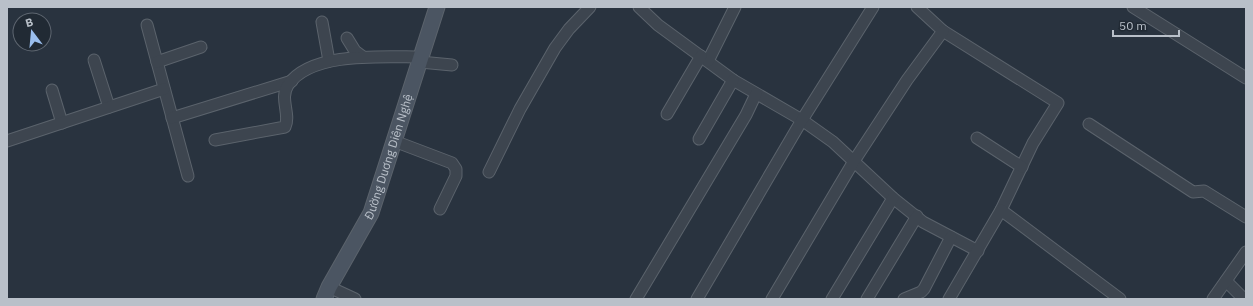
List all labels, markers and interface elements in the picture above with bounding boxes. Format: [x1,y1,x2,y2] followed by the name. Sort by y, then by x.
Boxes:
[12,12,52,52] north arrow
[1113,12,1179,38] scale bar
[24,15,35,30] text: B
[1119,18,1147,33] text: 50 m
[361,92,416,222] street label: Đường Duơng Diên Nghệ

